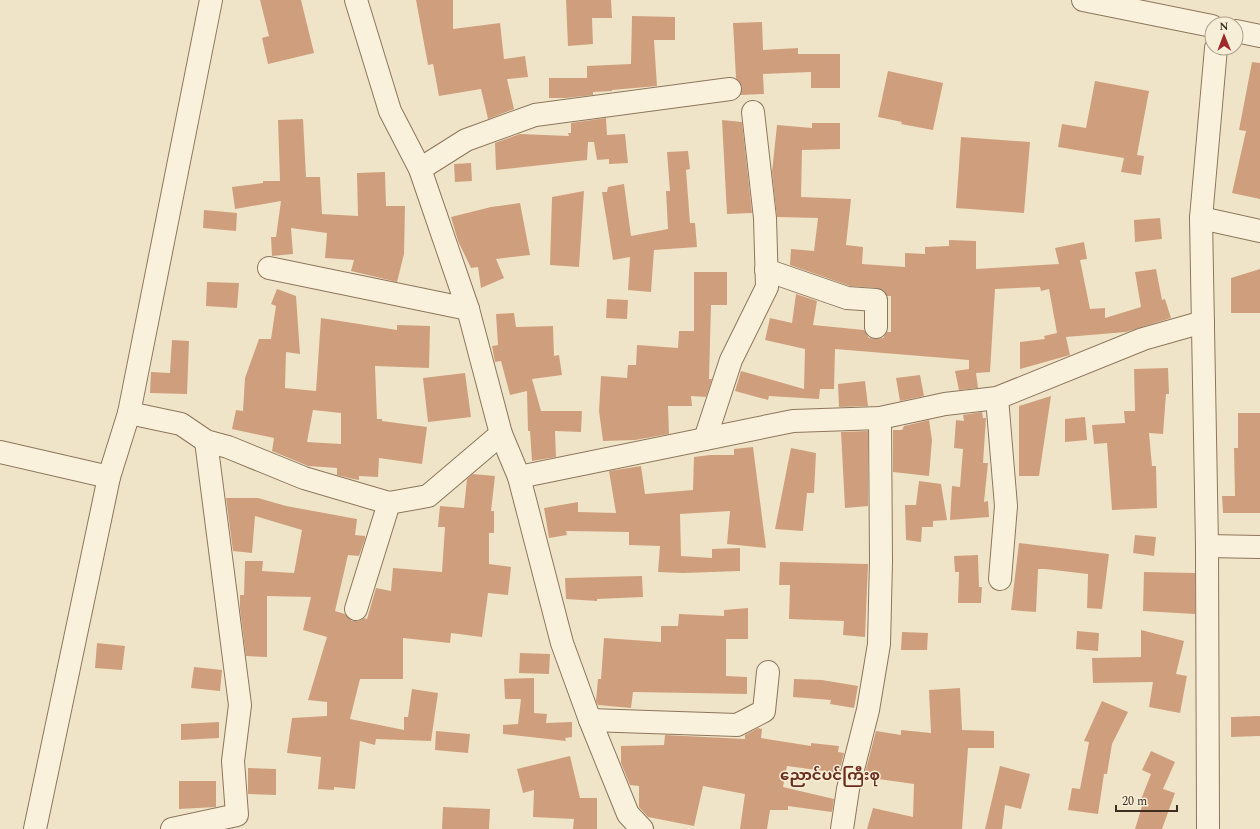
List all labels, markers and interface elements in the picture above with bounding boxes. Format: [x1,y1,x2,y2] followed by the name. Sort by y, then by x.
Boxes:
[1204,16,1244,56] north arrow
[1219,18,1228,35] text: N
[780,764,880,787] district label: ညောင်ပင်ကြီးစု
[1116,787,1177,813] scale bar
[1122,792,1147,811] text: 20 m

